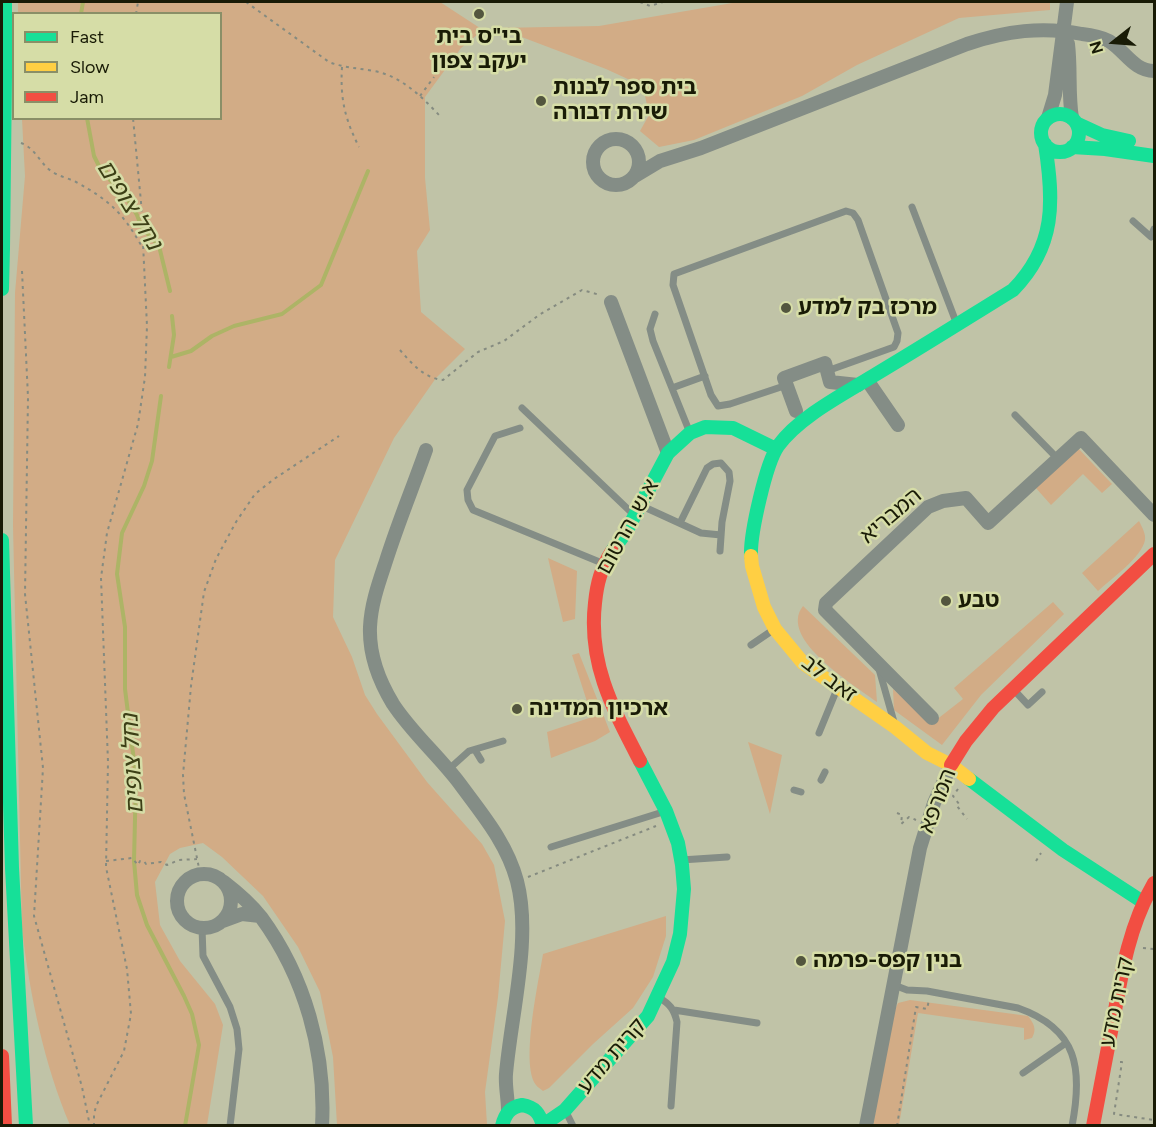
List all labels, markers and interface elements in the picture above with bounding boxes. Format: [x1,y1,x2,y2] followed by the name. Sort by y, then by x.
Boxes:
[472,7,486,21] marker: בי"ס בית יעקב צפון
[12,12,222,120] legend
[1084,12,1144,72] north arrow
[431,24,527,76] place label: בי"ס בית יעקב צפון
[70,26,104,48] text: Fast
[1085,39,1107,56] text: N
[70,56,109,78] text: Slow
[553,75,697,126] place label: בית ספר לבנות שירת דבורה
[70,86,104,108] text: Jam
[534,94,548,108] marker: בית ספר לבנות שירת דבורה
[90,155,168,255] water label: נחל צופים
[798,295,937,321] place label: מרכז בק למדע
[779,301,793,315] marker: מרכז בק למדע
[591,475,665,579] street label: א.ש. הרטום
[855,483,927,549] street label: המבריא
[958,588,999,614] place label: טבע
[939,594,953,608] marker: טבע
[796,650,862,708] street label: זאב לב
[529,696,668,722] place label: ארכיון המדינה
[510,702,524,716] marker: ארכיון המדינה
[116,713,150,815] water label: נחל צופים
[914,765,962,837] street label: המרפא
[813,948,962,974] place label: בנין קפס-פרמה
[794,954,808,968] marker: בנין קפס-פרמה
[1095,955,1139,1049] street label: קרית מדע
[572,1013,652,1099] street label: קרית מדע

